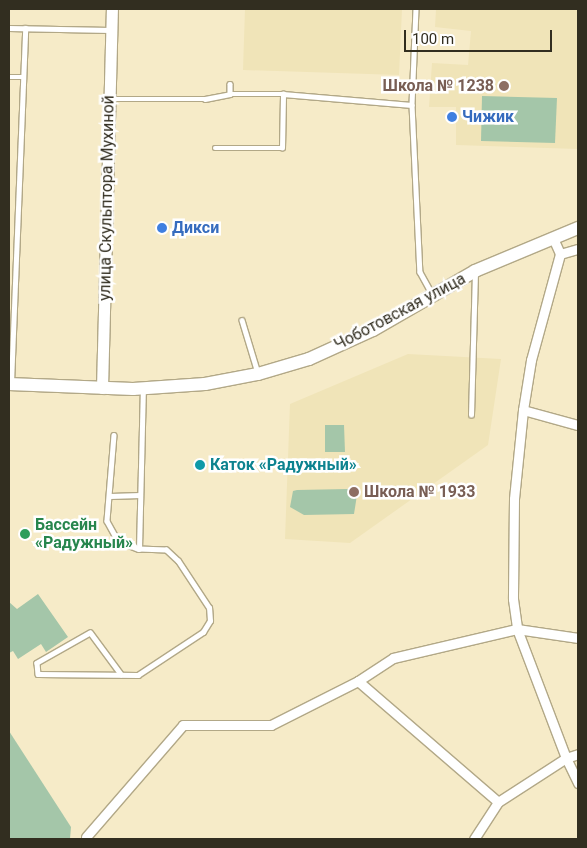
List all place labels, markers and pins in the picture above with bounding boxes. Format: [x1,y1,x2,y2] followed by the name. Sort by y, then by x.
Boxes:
[383,76,494,96] place label: Школа № 1238
[498,80,510,92] marker: Школа № 1238
[462,107,514,127] place label: Чижик
[446,111,458,123] marker: Чижик
[172,218,219,238] place label: Дикси
[156,222,168,234] marker: Дикси
[210,455,357,475] place label: Каток «Радужный»
[194,459,206,471] marker: Каток «Радужный»
[364,482,475,502] place label: Школа № 1933
[348,486,360,498] marker: Школа № 1933
[35,515,133,553] place label: Бассейн «Радужный»
[19,528,31,540] marker: Бассейн «Радужный»

